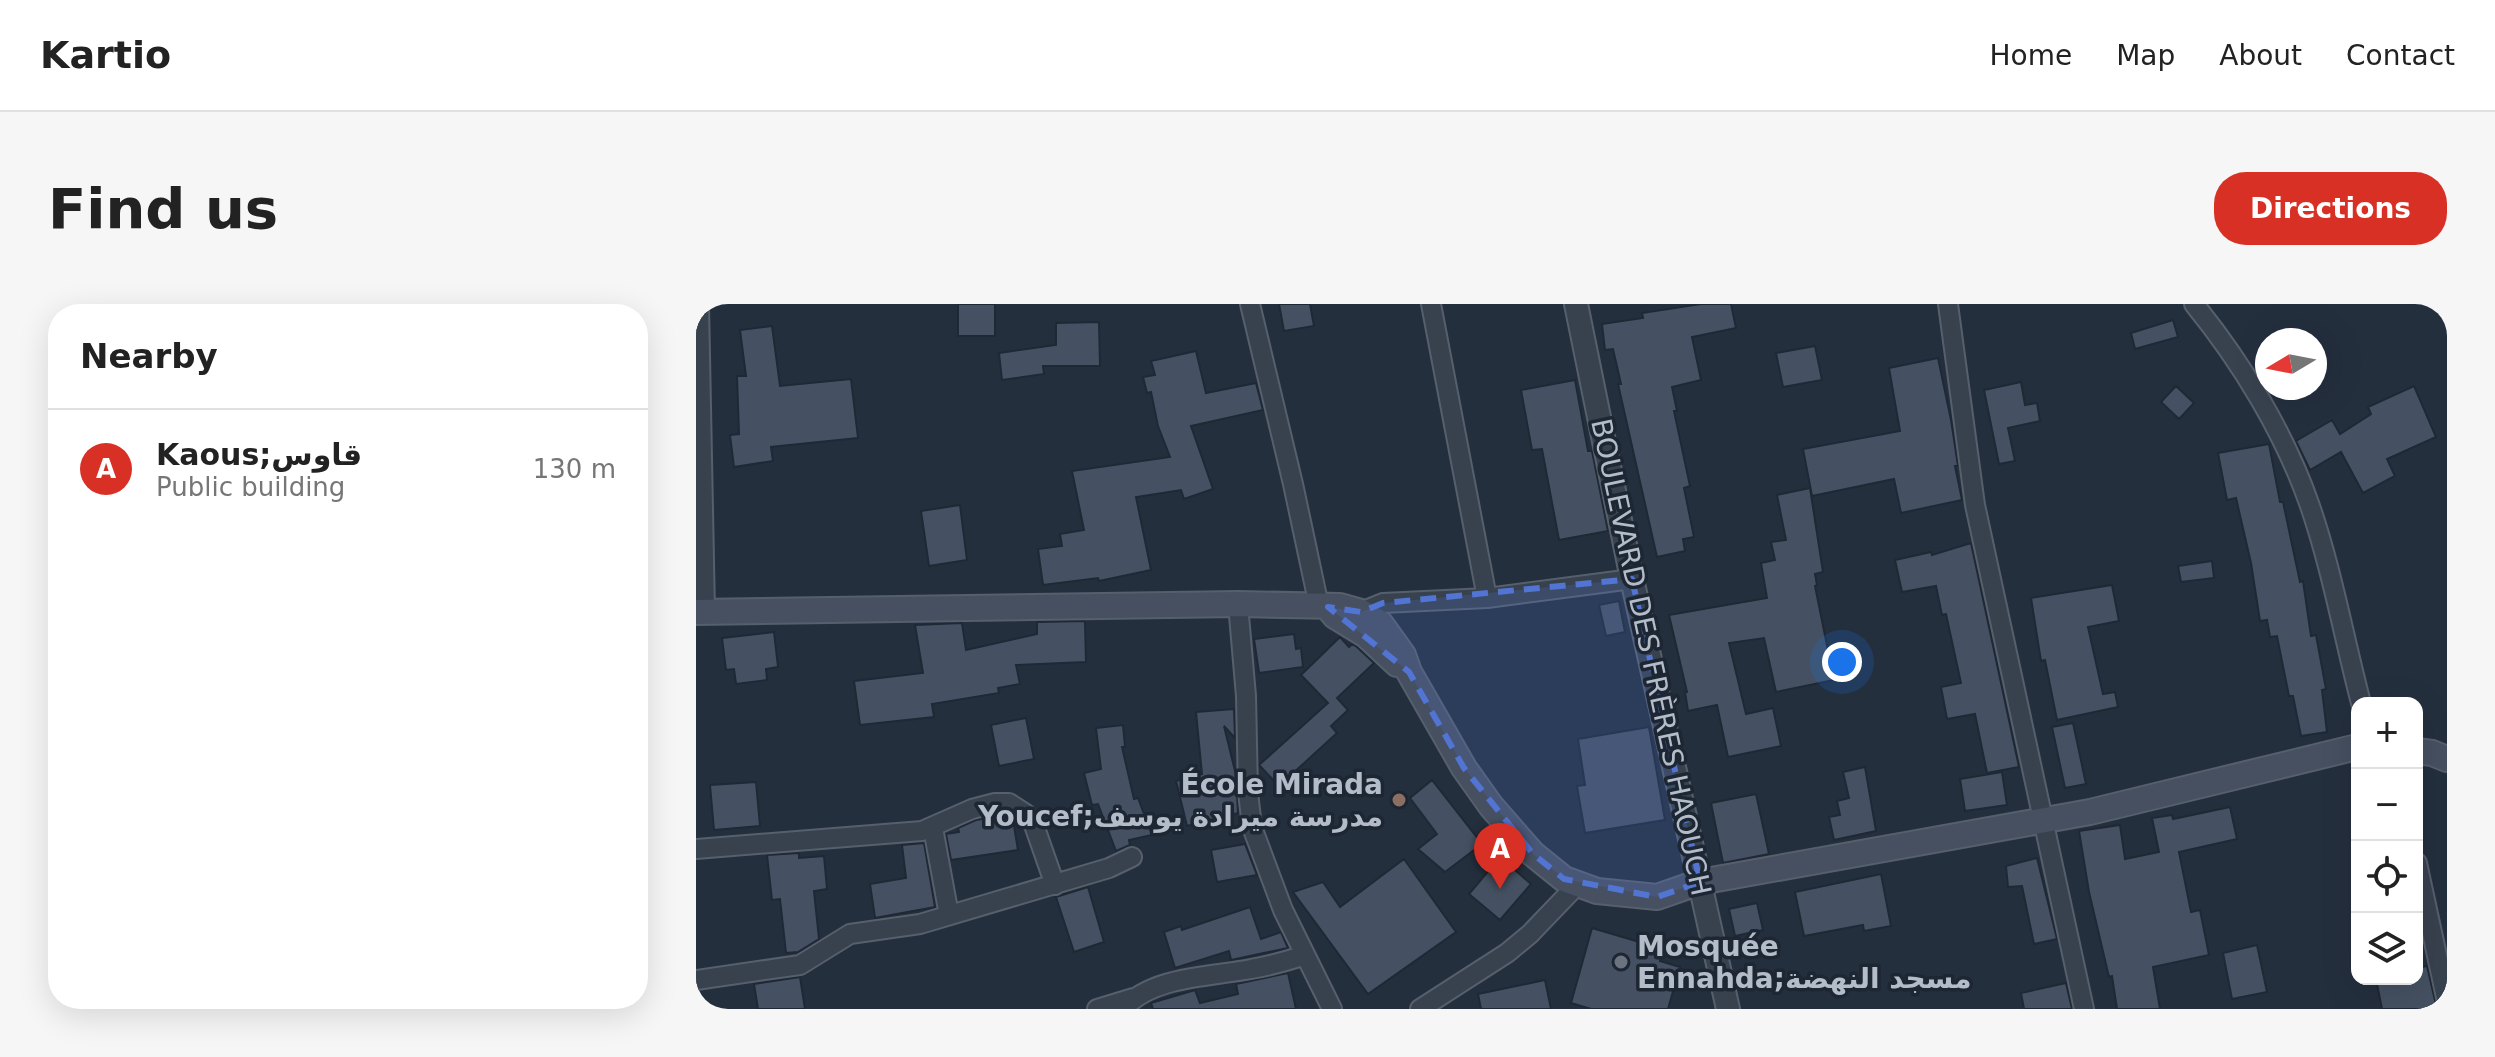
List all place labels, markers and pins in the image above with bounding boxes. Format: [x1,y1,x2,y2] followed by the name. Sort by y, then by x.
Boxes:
[977,767,1383,833] place label: École Mirada Youcef;مدرسة ميرادة يوسف
[1390,791,1408,809] marker: École Mirada Youcef;مدرسة ميرادة يوسف
[1474,823,1526,889] pin: A
[1637,930,1972,995] place label: Mosquée Ennahda;مسجد النهضة
[1612,953,1630,971] marker: Mosquée Ennahda;مسجد النهضة

